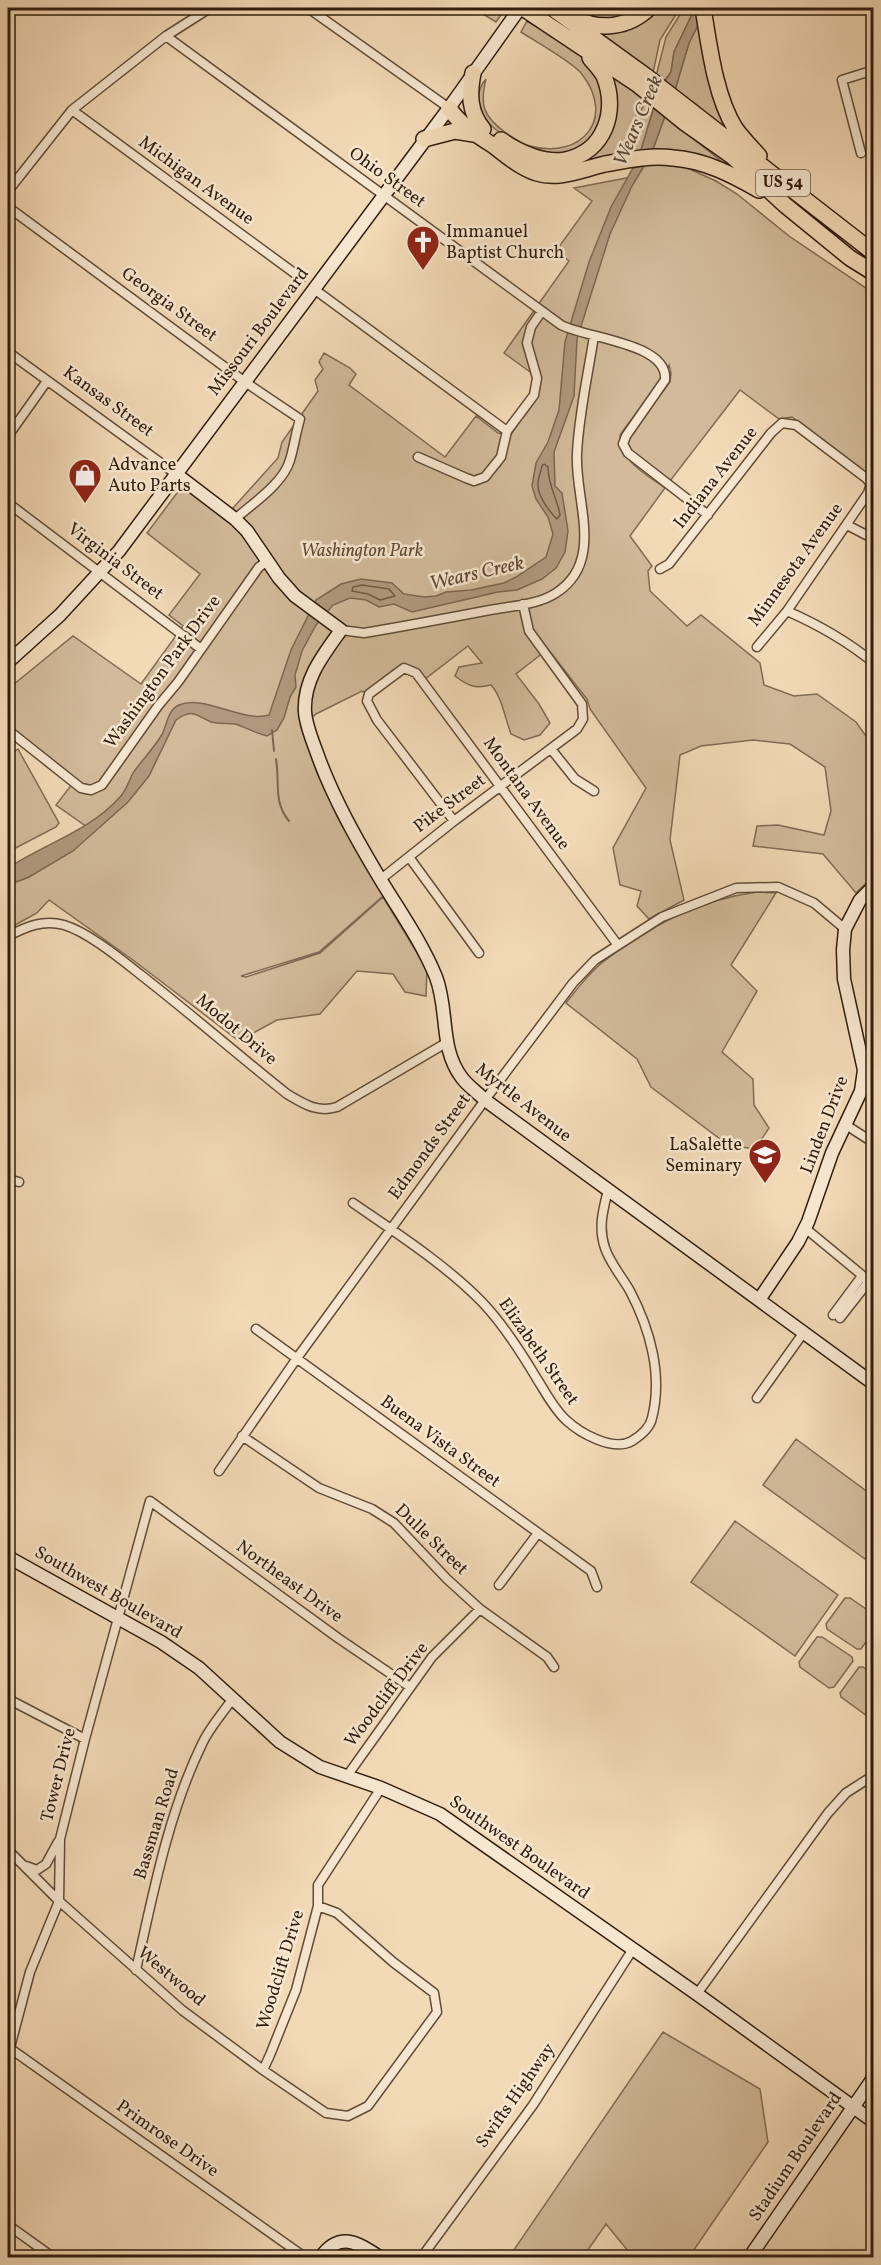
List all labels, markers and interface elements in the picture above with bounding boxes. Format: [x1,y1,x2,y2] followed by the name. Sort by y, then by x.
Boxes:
[607,71,671,171] water label: Wears Creek
[133,131,259,231] street label: Michigan Avenue
[343,142,431,214] street label: Ohio Street
[756,170,810,196] road number: US 54
[446,220,565,266] place label: Immanuel Baptist Church
[405,224,441,271] church icon: Immanuel Baptist Church
[116,262,222,348] street label: Georgia Street
[202,263,316,401] street label: Missouri Boulevard
[57,360,159,444] street label: Kansas Street
[668,422,764,534] street label: Indiana Avenue
[108,453,191,499] place label: Advance Auto Parts
[67,457,103,504] shop icon: Advance Auto Parts
[743,498,849,632] street label: Minnesota Avenue
[62,517,168,607] street label: Virginia Street
[301,539,423,564] park label: Washington Park
[427,550,527,598] water label: Wears Creek
[99,590,227,754] street label: Washington Park Drive
[476,732,576,856] street label: Montana Avenue
[409,769,491,839] street label: Pike Street
[190,988,282,1072] street label: Modot Drive
[470,1057,576,1149] street label: Myrtle Avenue
[795,1072,855,1178] street label: Linden Drive
[383,1089,477,1205] street label: Edmonds Street
[665,1133,742,1179] place label: LaSalette Seminary
[747,1137,783,1184] school or university icon: LaSalette Seminary
[492,1293,584,1411] street label: Elizabeth Street
[375,1390,505,1494] street label: Buena Vista Street
[389,1499,473,1581] street label: Dulle Street
[230,1535,348,1629] street label: Northeast Drive
[30,1540,186,1646] street label: Southwest Boulevard
[339,1637,435,1753] street label: Woodcliff Drive
[35,1725,83,1825] street label: Tower Drive
[128,1765,186,1883] street label: Bassman Road
[444,1790,594,1906] street label: Southwest Boulevard
[251,1907,311,2033] street label: Woodclift Drive
[131,1941,211,2013] street label: Westwood
[470,2038,562,2154] street label: Swifts Highway
[743,2087,849,2227] street label: Stadium Boulevard
[111,2094,223,2184] street label: Primrose Drive

